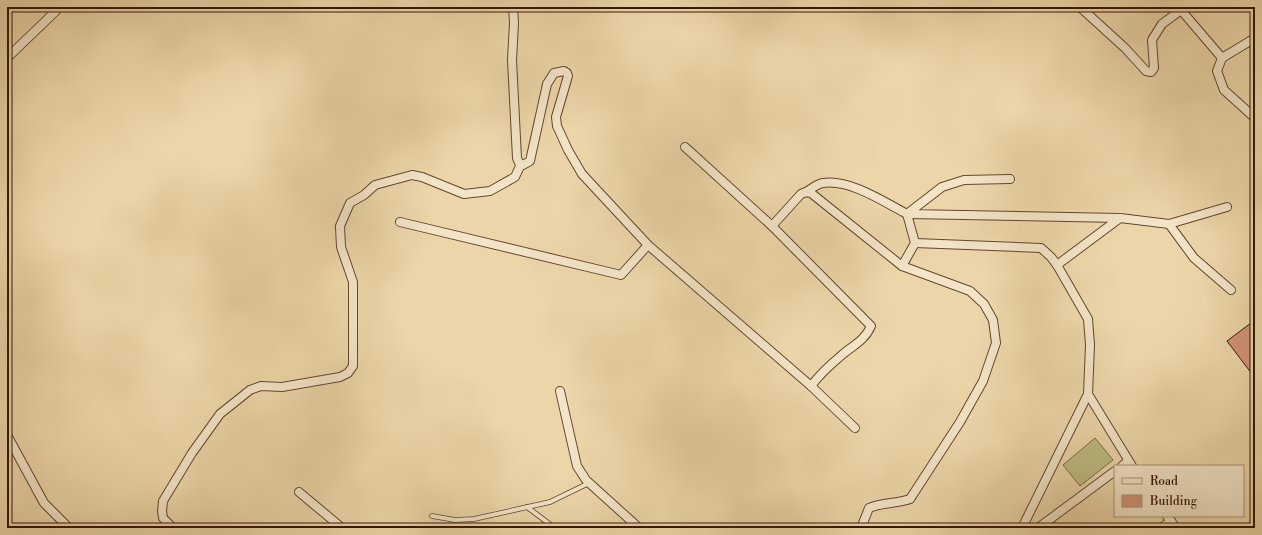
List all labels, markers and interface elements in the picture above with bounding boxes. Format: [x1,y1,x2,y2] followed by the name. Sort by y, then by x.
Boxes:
[1114,465,1244,517] legend
[1150,474,1178,489] text: Road
[1149,494,1198,509] text: Building

